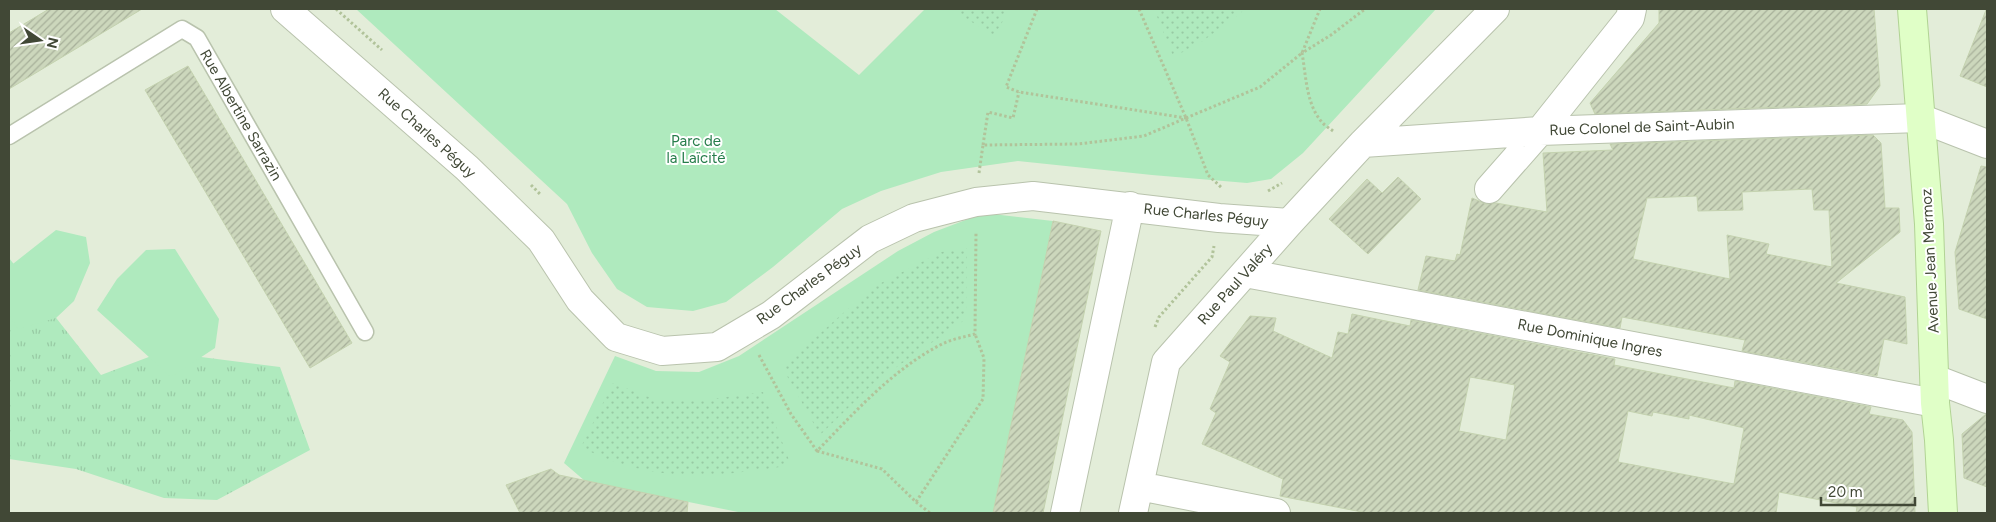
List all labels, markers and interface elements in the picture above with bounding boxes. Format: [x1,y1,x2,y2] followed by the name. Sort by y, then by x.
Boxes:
[15,15,65,65] north arrow
[43,36,62,50] text: N
[196,46,286,184] street label: Rue Albertine Sarrazin
[374,84,480,182] street label: Rue Charles Péguy
[1549,115,1735,139] street label: Rue Colonel de Saint-Aubin
[666,132,726,167] park label: Parc de la Laïcité
[1917,188,1943,334] street label: Avenue Jean Mermoz
[1143,199,1269,231] street label: Rue Charles Péguy
[753,240,865,328] street label: Rue Charles Péguy
[1194,240,1276,328] street label: Rue Paul Valéry
[1516,315,1664,361] street label: Rue Dominique Ingres
[1821,474,1915,506] scale bar
[1828,483,1862,501] text: 20 m

